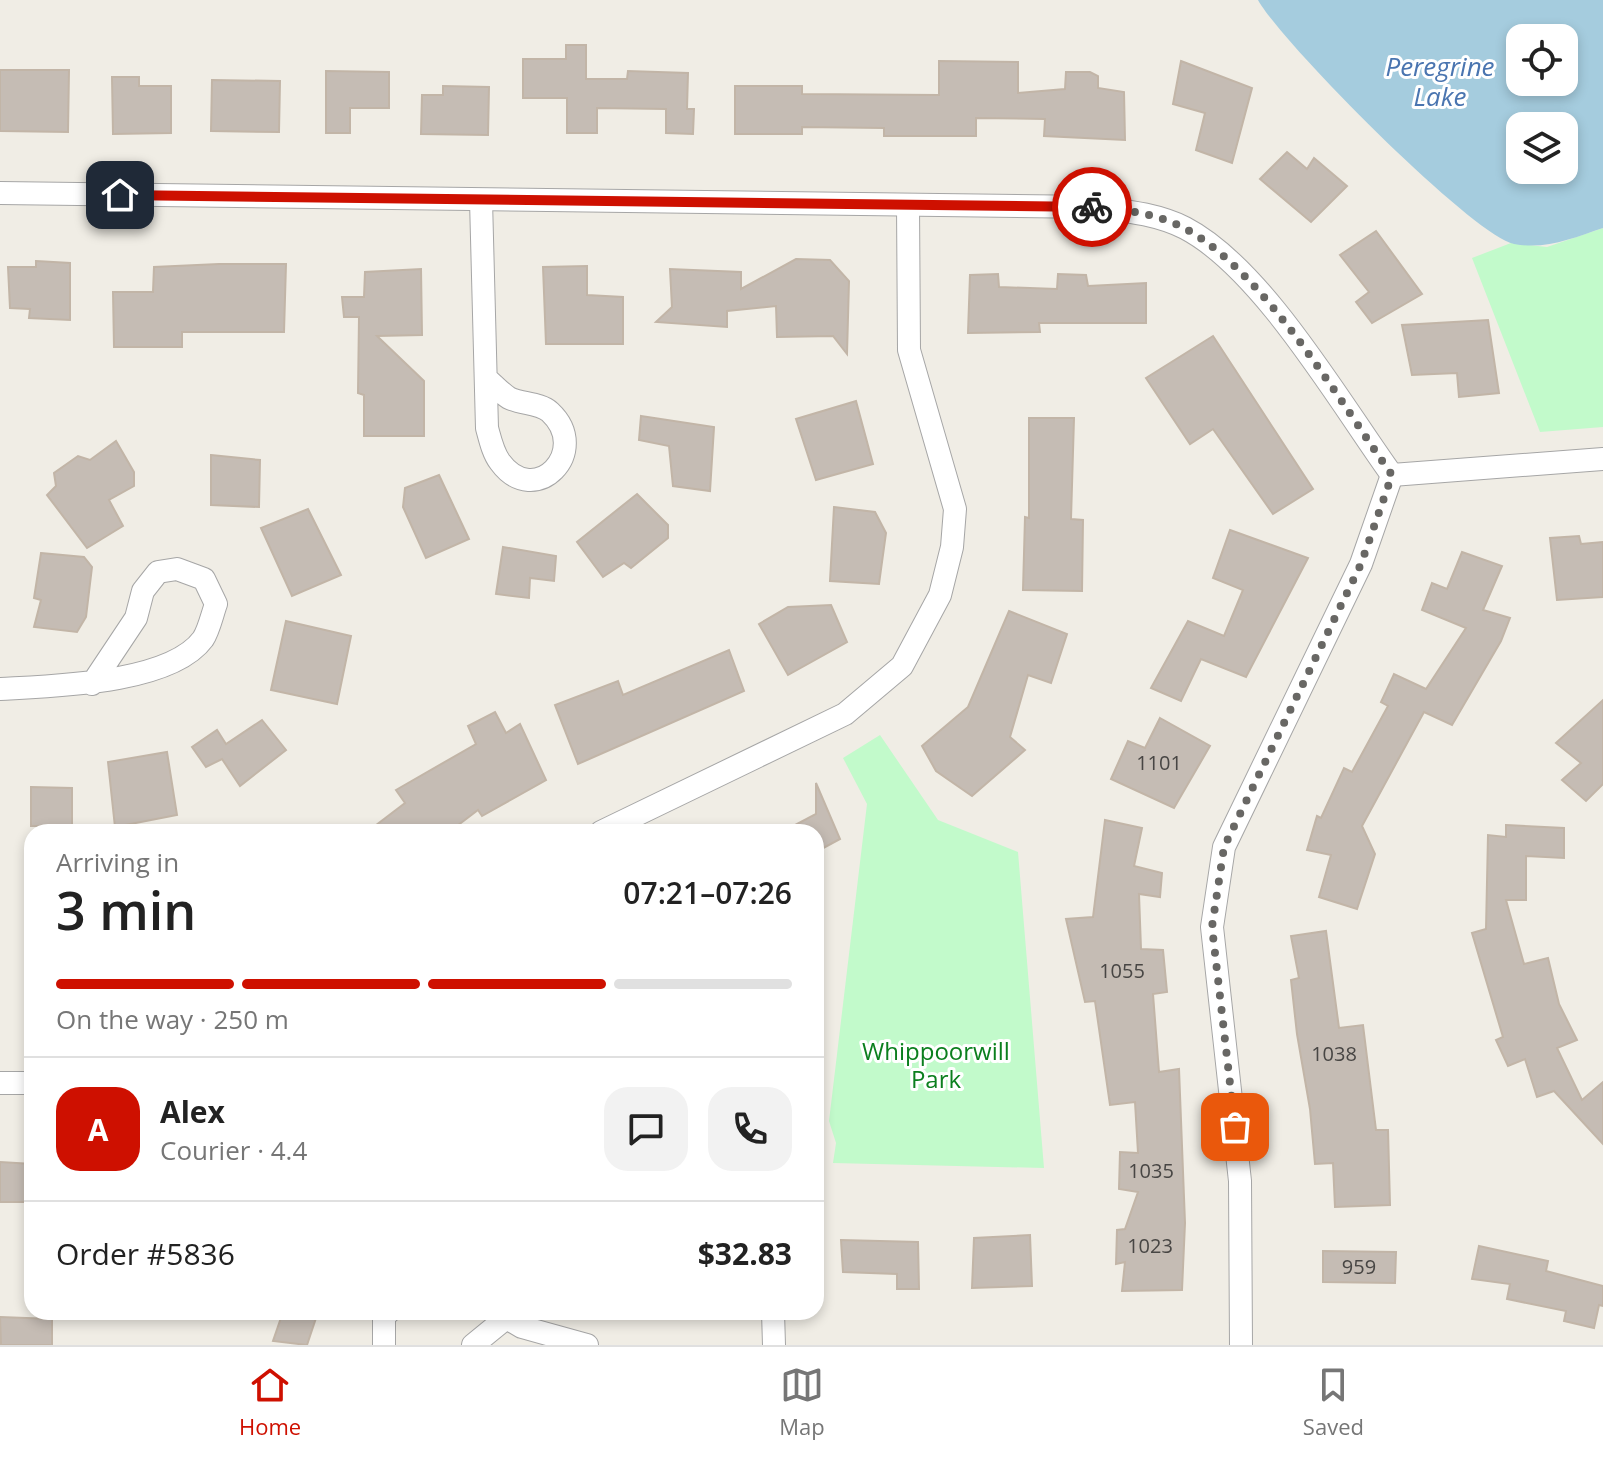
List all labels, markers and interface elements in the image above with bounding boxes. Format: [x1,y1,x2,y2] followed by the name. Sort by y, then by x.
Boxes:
[1506,24,1578,184] map controls
[1506,24,1578,96] button: locate
[1385,48,1495,114] water label: Peregrine Lake
[1506,112,1578,184] button: layers
[86,161,154,229] pin
[1052,167,1132,247] courier
[98,173,142,217] icon: home
[1070,185,1114,229] icon: bike
[1136,749,1182,776] house number: 1101
[56,844,179,880] text: Arriving in
[623,872,792,913] text: 07:21–07:26
[56,874,196,945] text: 3 min
[1099,957,1145,984] house number: 1055
[56,1001,289,1037] text: On the way · 250 m
[862,1034,1010,1095] park label: Whippoorwill Park
[1311,1040,1357,1067] house number: 1038
[604,1087,688,1171] button: chat
[708,1087,792,1171] button: phone
[160,1091,225,1132] text: Alex
[1201,1093,1269,1161] pin
[1213,1105,1257,1149] icon: bag
[88,1109,108,1150] text: A
[160,1132,307,1168] text: Courier · 4.4
[1128,1157,1174,1184] house number: 1035
[1127,1232,1173,1259] house number: 1023
[56,1233,235,1274] text: Order #5836
[698,1233,792,1274] text: $32.83
[1342,1253,1376,1280] house number: 959
[239,1363,301,1441] tab: Home
[779,1363,825,1441] tab: Map
[1303,1363,1364,1441] tab: Saved

